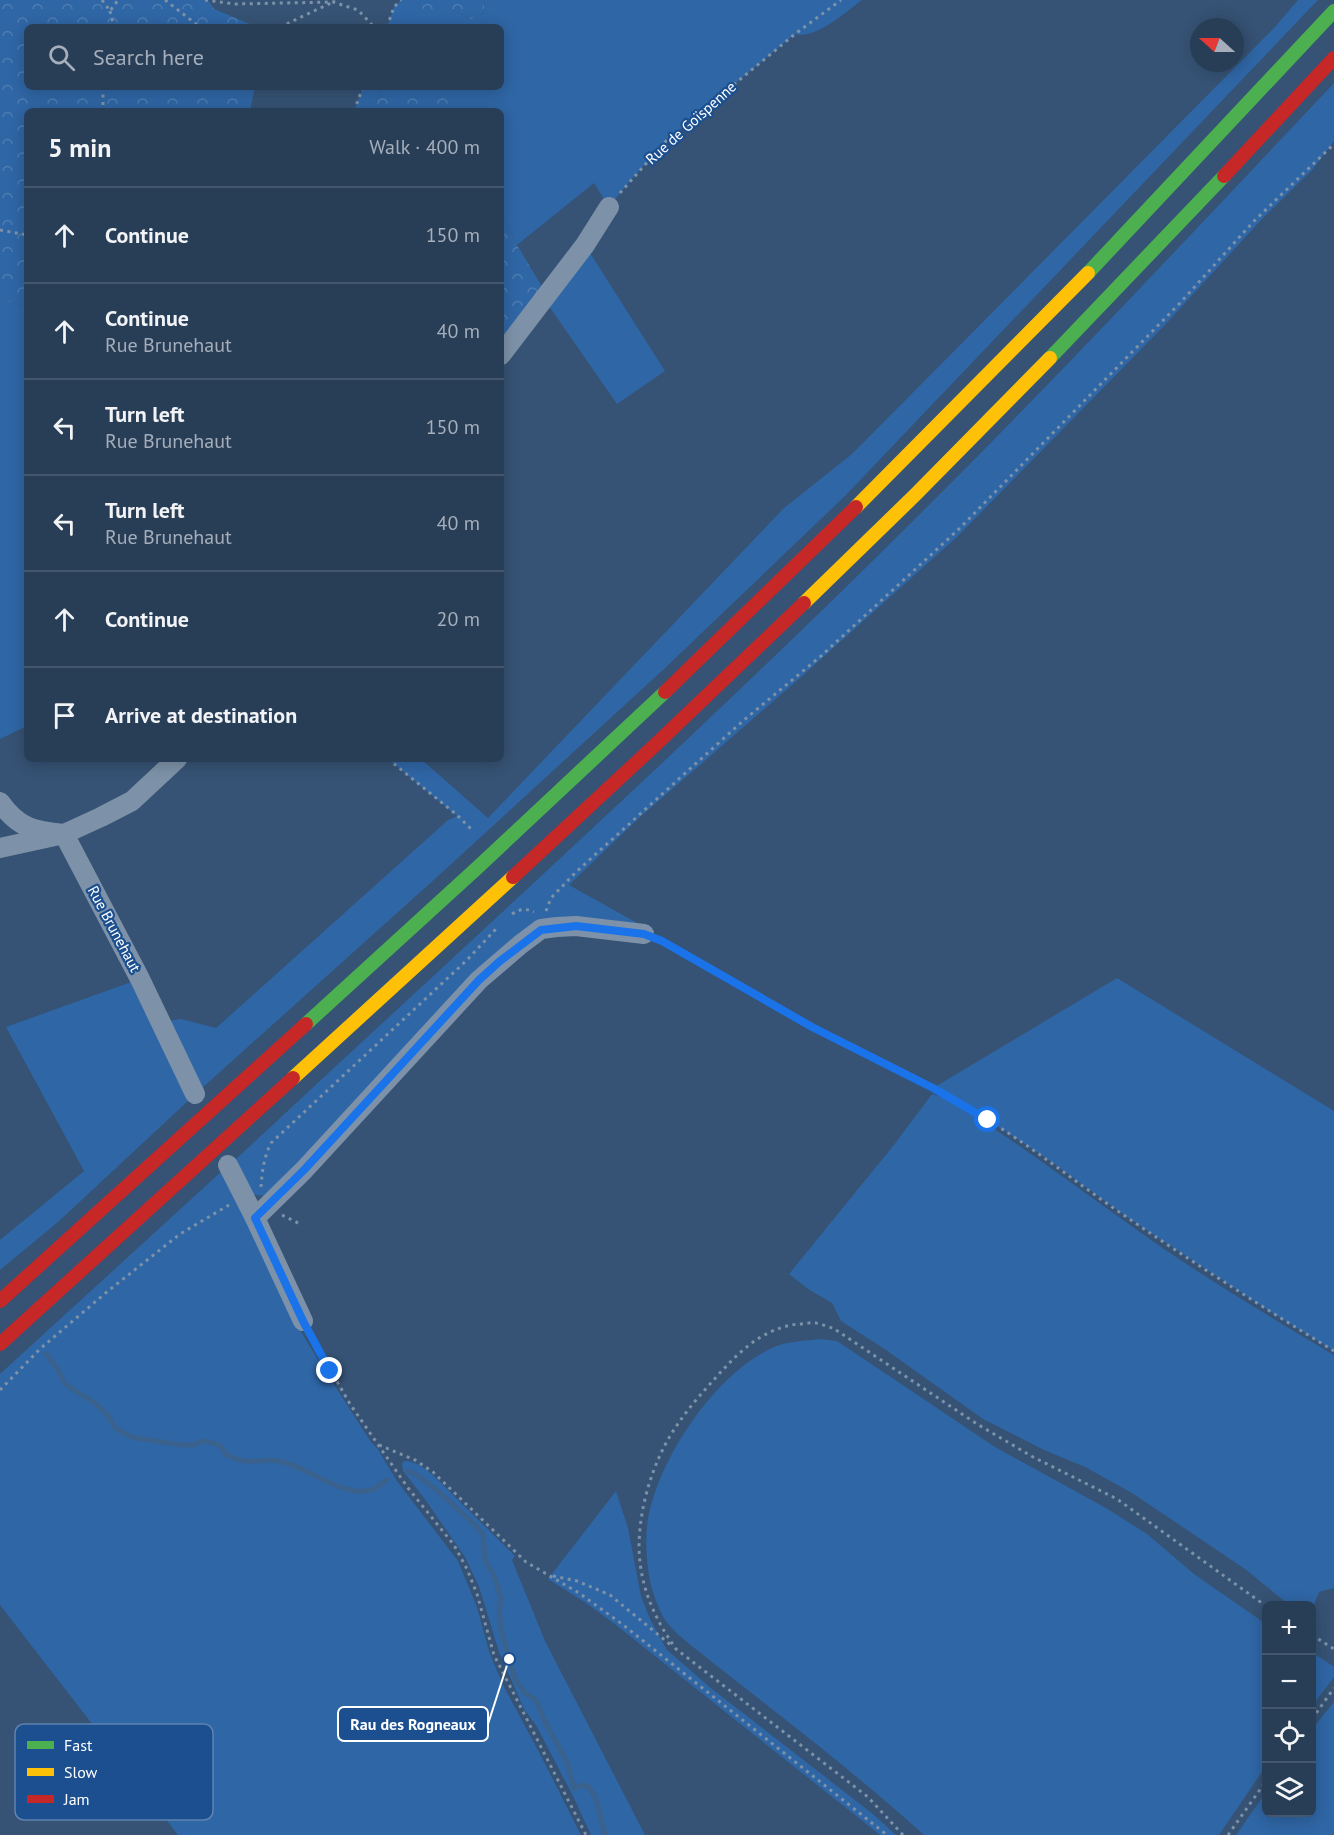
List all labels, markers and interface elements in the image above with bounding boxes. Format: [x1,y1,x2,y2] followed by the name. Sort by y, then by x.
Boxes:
[1190,18,1244,72] north arrow
[24,24,504,90] search box
[45,41,78,74] icon: search
[93,43,204,71] text: Search here
[641,77,740,168] street label: Rue de Goïspenne
[48,131,111,164] text: 5 min
[369,134,480,160] text: Walk · 400 m
[48,219,81,252] icon: ahead
[105,221,189,249] text: Continue
[426,222,480,248] text: 150 m
[105,304,189,332] text: Continue
[48,315,81,348] icon: ahead
[437,318,480,344] text: 40 m
[105,332,232,358] text: Rue Brunehaut
[105,400,185,428] text: Turn left
[48,411,81,444] icon: left
[426,414,480,440] text: 150 m
[105,428,232,454] text: Rue Brunehaut
[105,496,185,524] text: Turn left
[48,507,81,540] icon: left
[437,510,480,536] text: 40 m
[105,524,232,550] text: Rue Brunehaut
[48,603,81,636] icon: ahead
[105,605,189,633] text: Continue
[437,606,480,632] text: 20 m
[48,699,81,732] icon: arrive
[105,701,297,729] text: Arrive at destination
[84,882,145,975] street label: Rue Brunehaut
[974,1106,1000,1132] route start
[316,1357,342,1383] route end
[1262,1601,1316,1817] map controls
[1262,1601,1316,1655] button: +
[1262,1655,1316,1709] button: −
[338,1707,488,1741] callout: Rau des Rogneaux
[1262,1709,1316,1763] button: locate
[350,1714,476,1734] text: Rau des Rogneaux
[15,1724,213,1820] legend
[64,1735,93,1755] text: Fast
[64,1762,98,1782] text: Slow
[1262,1763,1316,1817] button: layers
[63,1789,90,1809] text: Jam

